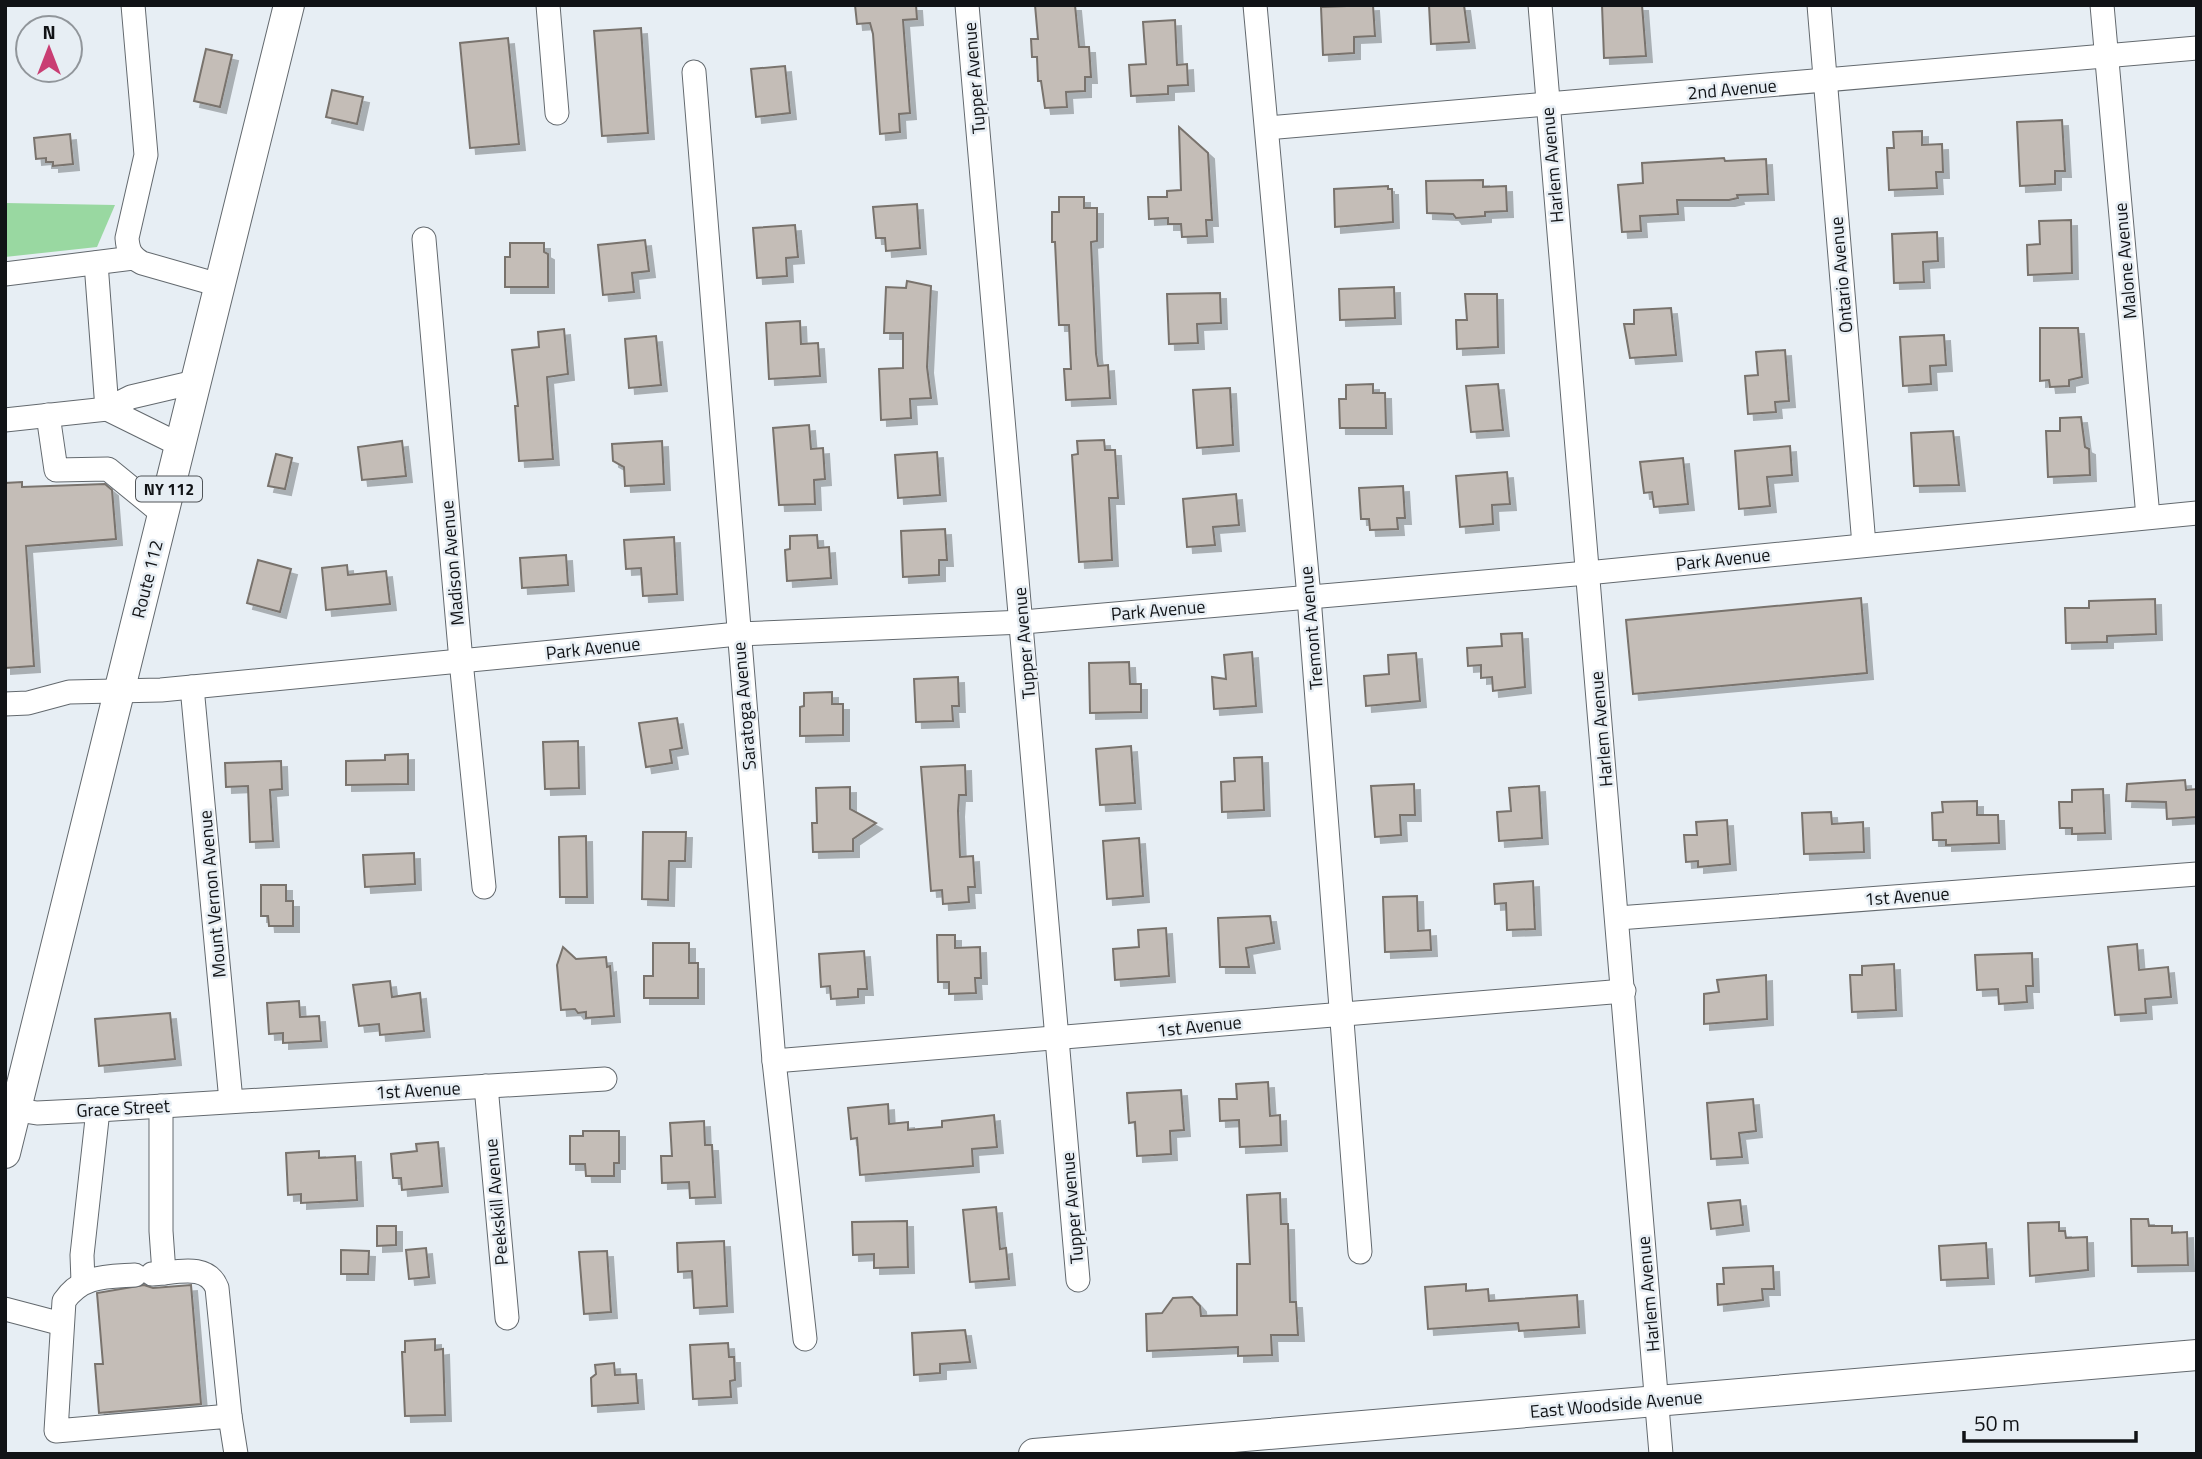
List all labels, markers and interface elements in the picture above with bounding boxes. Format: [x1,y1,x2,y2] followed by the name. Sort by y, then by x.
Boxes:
[14,14,84,84] north arrow
[42,17,56,46] text: N
[956,21,992,135] street label: Tupper Avenue
[1686,72,1778,106] street label: 2nd Avenue
[1533,106,1571,224] street label: Harlem Avenue
[2106,202,2144,320] street label: Malone Avenue
[1822,216,1860,334] street label: Ontario Avenue
[136,476,202,502] road number: NY 112
[433,499,471,627] street label: Madison Avenue
[124,537,170,621] street label: Route 112
[1674,541,1772,577] street label: Park Avenue
[1292,565,1330,691] street label: Tremont Avenue
[1006,586,1042,700] street label: Tupper Avenue
[1110,592,1206,628] street label: Park Avenue
[544,630,642,666] street label: Park Avenue
[725,641,763,771] street label: Saratoga Avenue
[1582,670,1620,788] street label: Harlem Avenue
[191,809,233,979] street label: Mount Vernon Avenue
[1864,880,1950,912] street label: 1st Avenue
[1155,1008,1243,1044] street label: 1st Avenue
[375,1074,461,1106] street label: 1st Avenue
[76,1092,171,1124] street label: Grace Street
[477,1138,515,1266] street label: Peekskill Avenue
[1054,1151,1090,1265] street label: Tupper Avenue
[1629,1235,1667,1353] street label: Harlem Avenue
[1529,1383,1703,1425] street label: East Woodside Avenue
[1964,1400,2136,1444] scale bar
[1974,1407,2020,1439] text: 50 m

